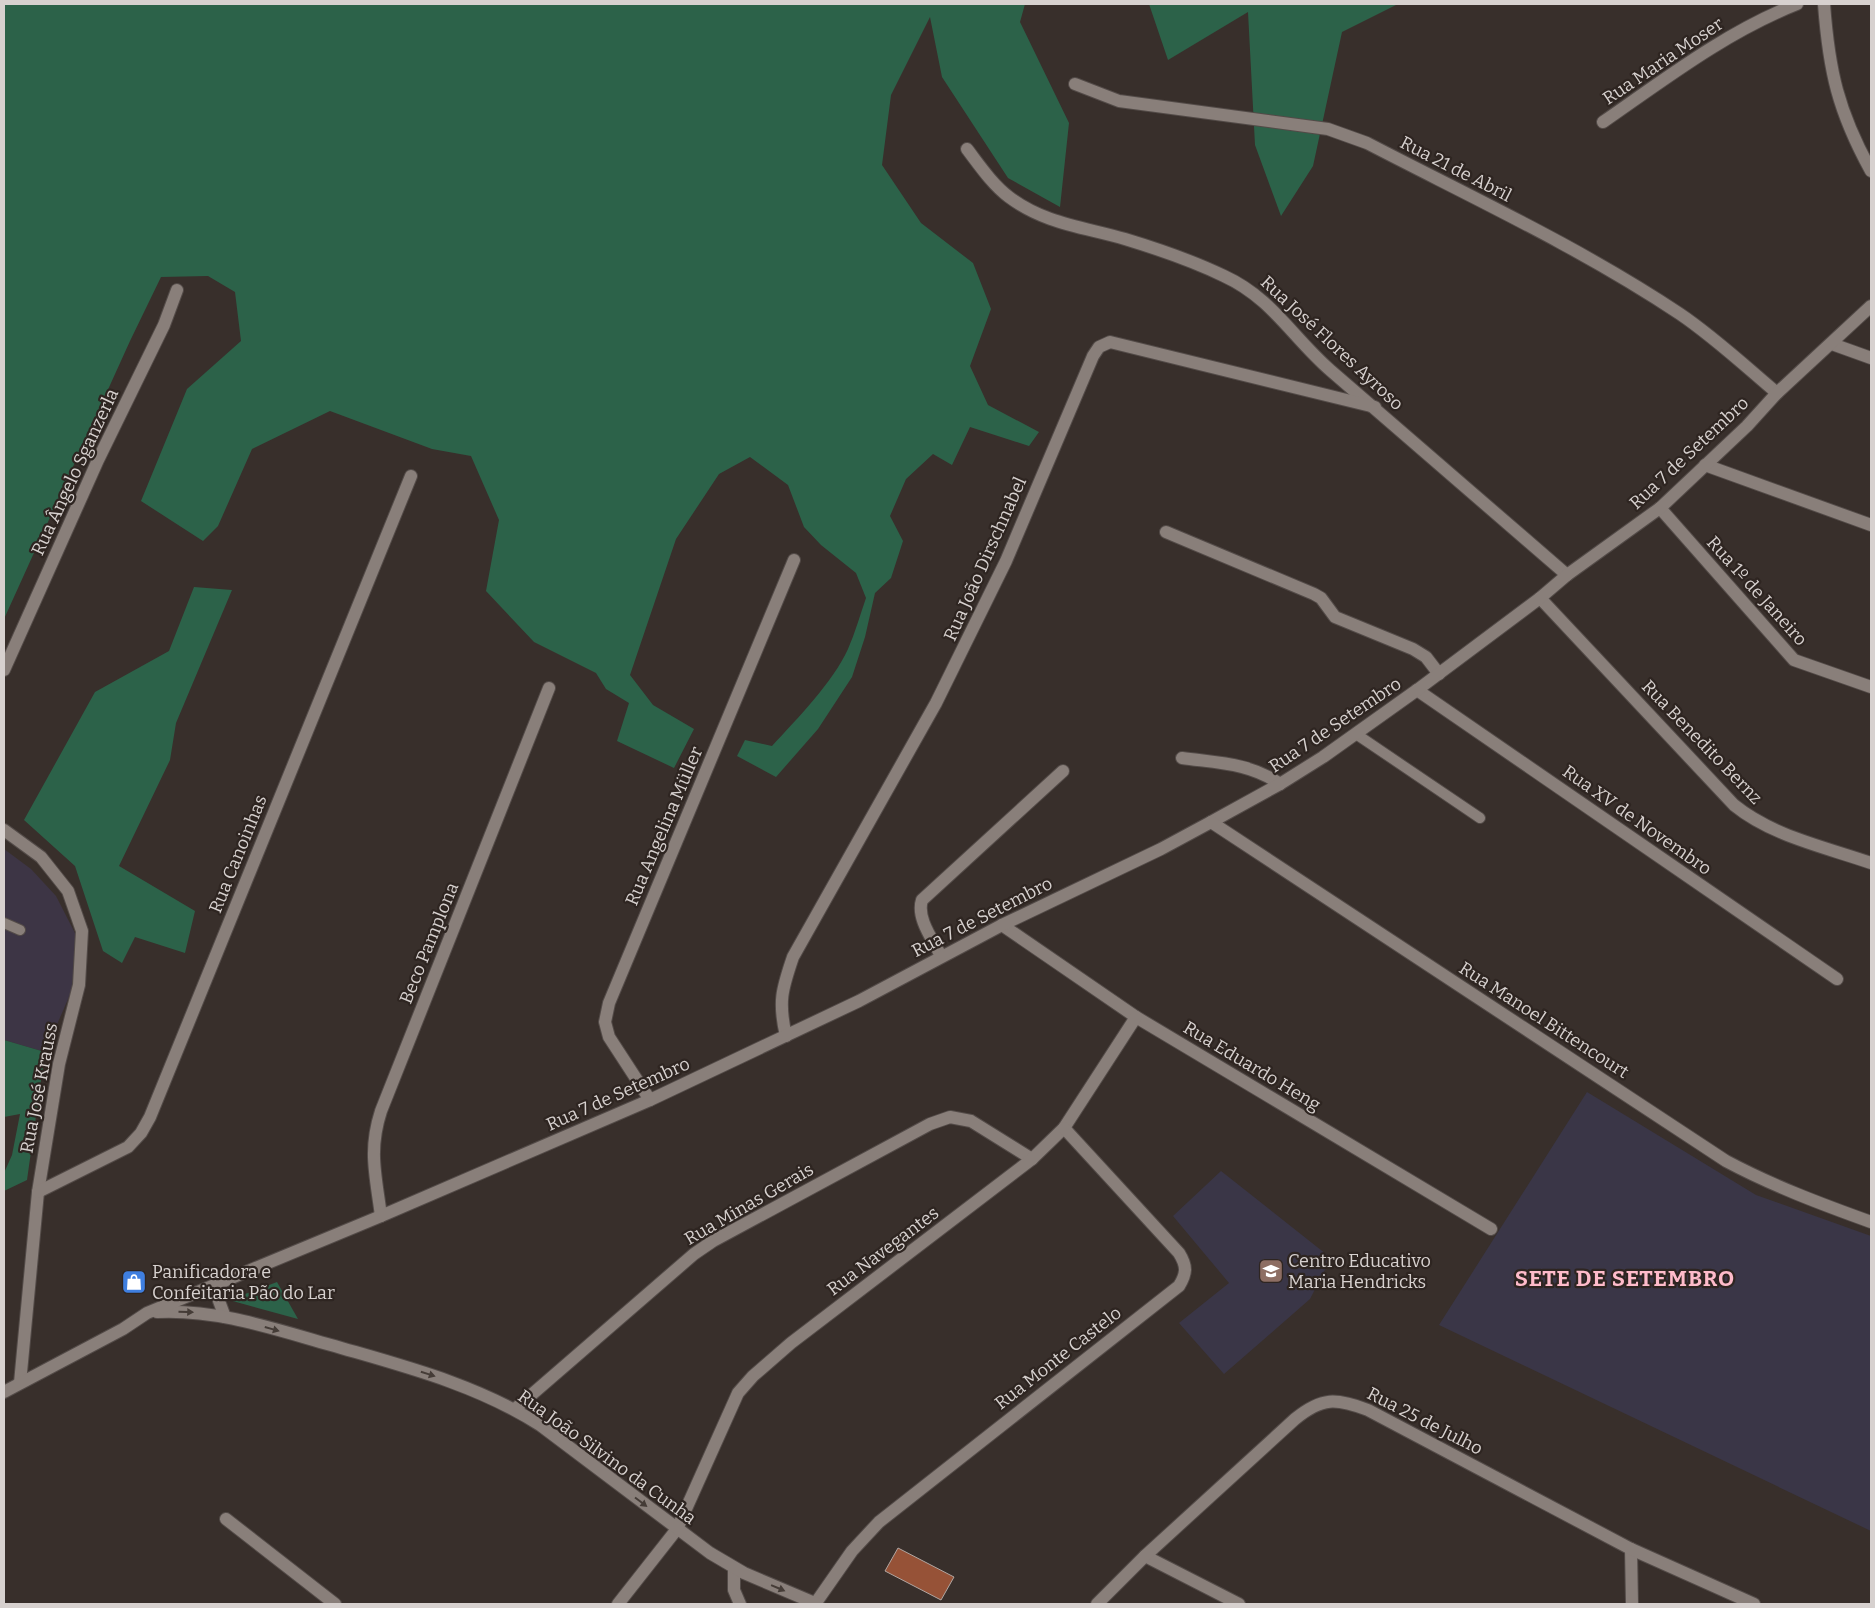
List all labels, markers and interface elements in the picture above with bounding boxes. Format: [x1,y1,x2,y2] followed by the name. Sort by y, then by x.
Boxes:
[1599,13,1727,109] street label: Rua Maria Moser
[1397,131,1515,207] street label: Rua 21 de Abril
[1256,271,1408,415] street label: Rua José Flores Ayroso
[27,385,123,559] street label: Rua Ângelo Sganzerla
[1625,392,1753,514] street label: Rua 7 de Setembro
[939,474,1031,644] street label: Rua João Dirschnabel
[1702,532,1812,650] street label: Rua 1º de Janeiro
[1265,673,1405,777] street label: Rua 7 de Setembro
[1637,675,1767,809] street label: Rua Benedito Bernz
[621,743,707,909] street label: Rua Angelina Müller
[1558,760,1716,880] street label: Rua XV de Novembro
[204,792,272,916] street label: Rua Canoinhas
[908,872,1056,962] street label: Rua 7 de Setembro
[395,879,463,1007] street label: Beco Pamplona
[1455,957,1633,1083] street label: Rua Manoel Bittencourt
[1179,1016,1325,1116] street label: Rua Eduardo Heng
[16,1021,62,1155] street label: Rua José Krauss
[543,1052,693,1136] street label: Rua 7 de Setembro
[681,1158,817,1250] street label: Rua Minas Gerais
[823,1202,943,1300] street label: Rua Navegantes
[1288,1250,1431,1293] place label: Centro Educativo Maria Hendricks
[1258,1258,1284,1284] school or university icon: Centro Educativo Maria Hendricks
[152,1261,335,1304] place label: Panificadora e Confeitaria Pão do Lar
[1515,1265,1735,1292] district label: SETE DE SETEMBRO
[121,1269,147,1295] shop icon: Panificadora e Confeitaria Pão do Lar
[990,1302,1126,1414] street label: Rua Monte Castelo
[178,1308,194,1316] one-way arrow
[265,1325,280,1333] one-way arrow
[421,1371,436,1379] one-way arrow
[1363,1382,1487,1460] street label: Rua 25 de Julho
[514,1385,701,1529] street label: Rua João Silvino da Cunha
[634,1496,647,1507] one-way arrow
[771,1584,785,1592] one-way arrow

